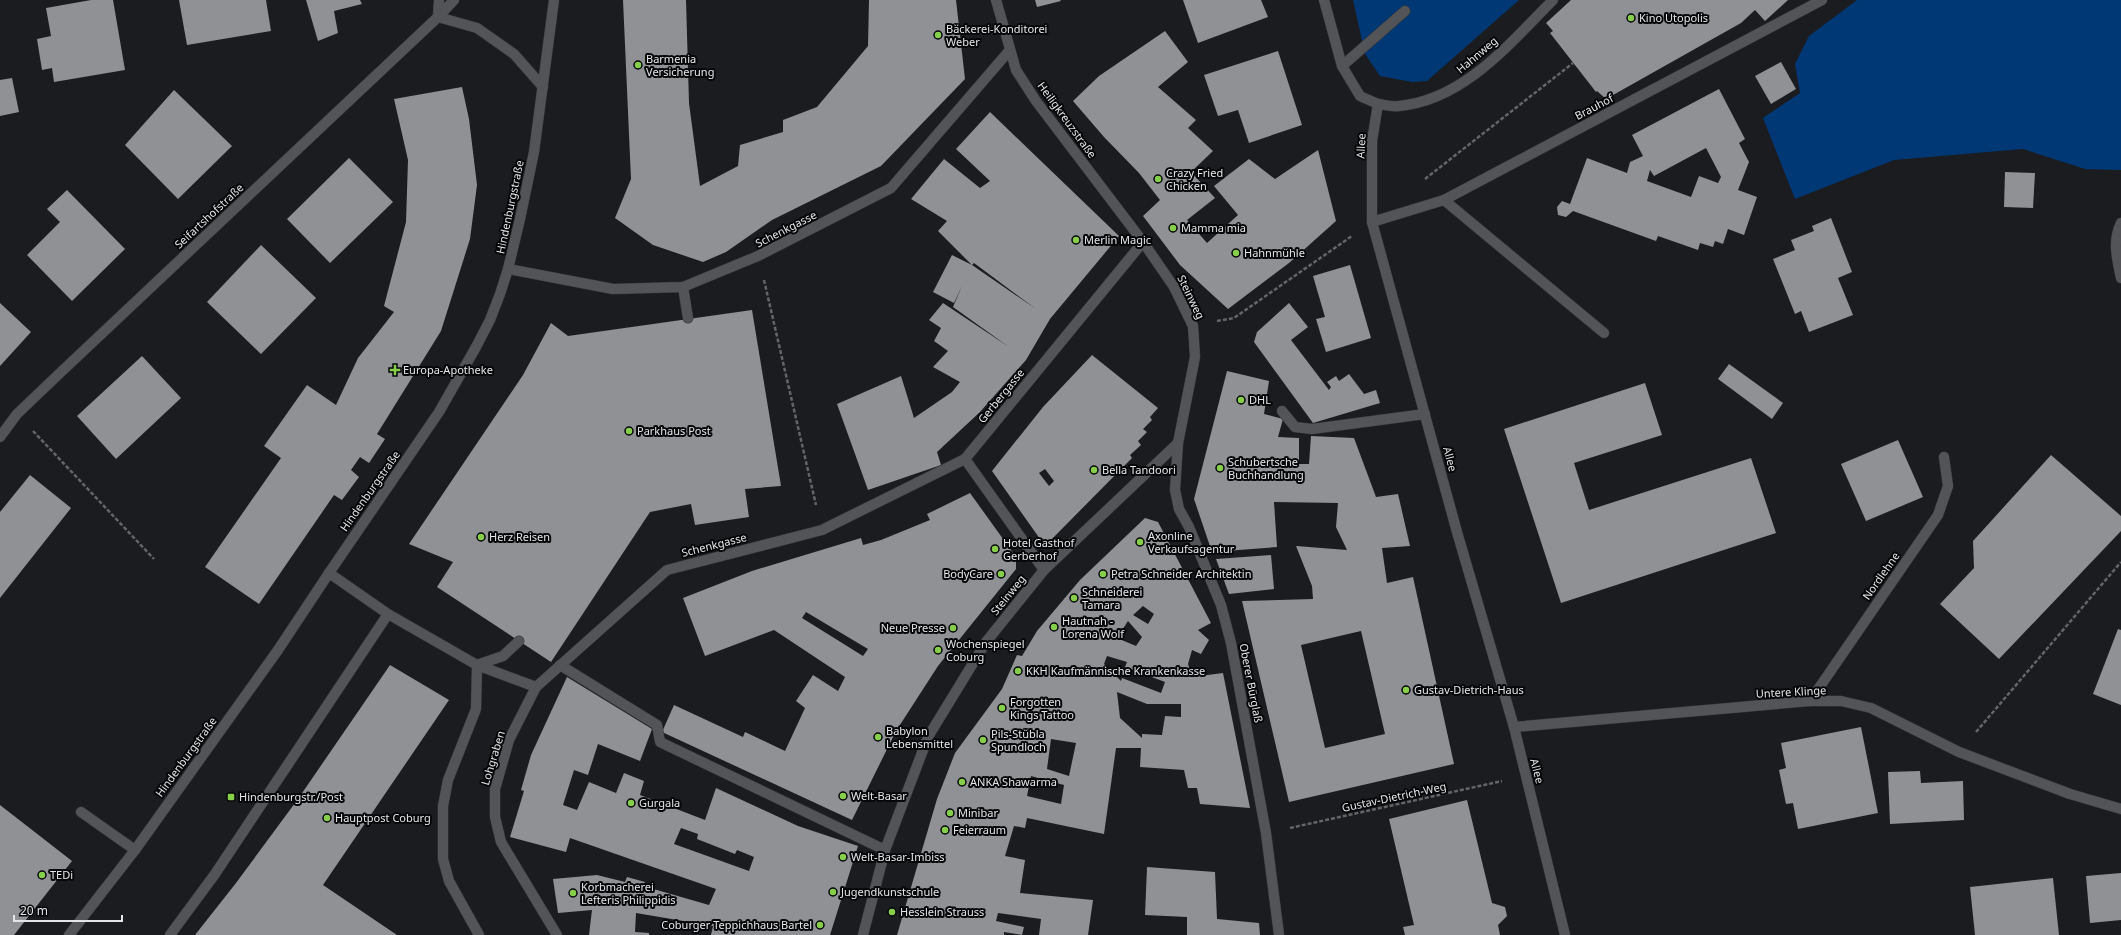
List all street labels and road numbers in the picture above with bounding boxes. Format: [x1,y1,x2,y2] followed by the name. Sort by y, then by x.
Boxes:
[1453,33,1500,76] street label: Hahnweg
[1035,79,1100,161] street label: Heiligkreuzstraße
[1572,90,1617,123] street label: Brauhof
[1352,133,1369,159] street label: Allee
[492,159,527,255] street label: Hindenburgstraße
[171,180,246,251] street label: Seifartshofstraße
[753,207,819,250] street label: Schenkgasse
[1174,272,1209,321] street label: Steinweg
[974,365,1027,426] street label: Gerbergasse
[1440,445,1461,473] street label: Allee
[336,447,403,534] street label: Hindenburgstraße
[680,529,748,560] street label: Schenkgasse
[1859,549,1902,603] street label: Nordlehne
[987,572,1028,618] street label: Steinweg
[1236,642,1267,724] street label: Oberer Bürglaß
[1755,682,1827,701] street label: Untere Klinge
[152,714,220,800] street label: Hindenburgstraße
[477,729,508,787] street label: Lohgraben
[1527,757,1548,785] street label: Allee
[1340,778,1447,815] street label: Gustav-Dietrich-Weg

